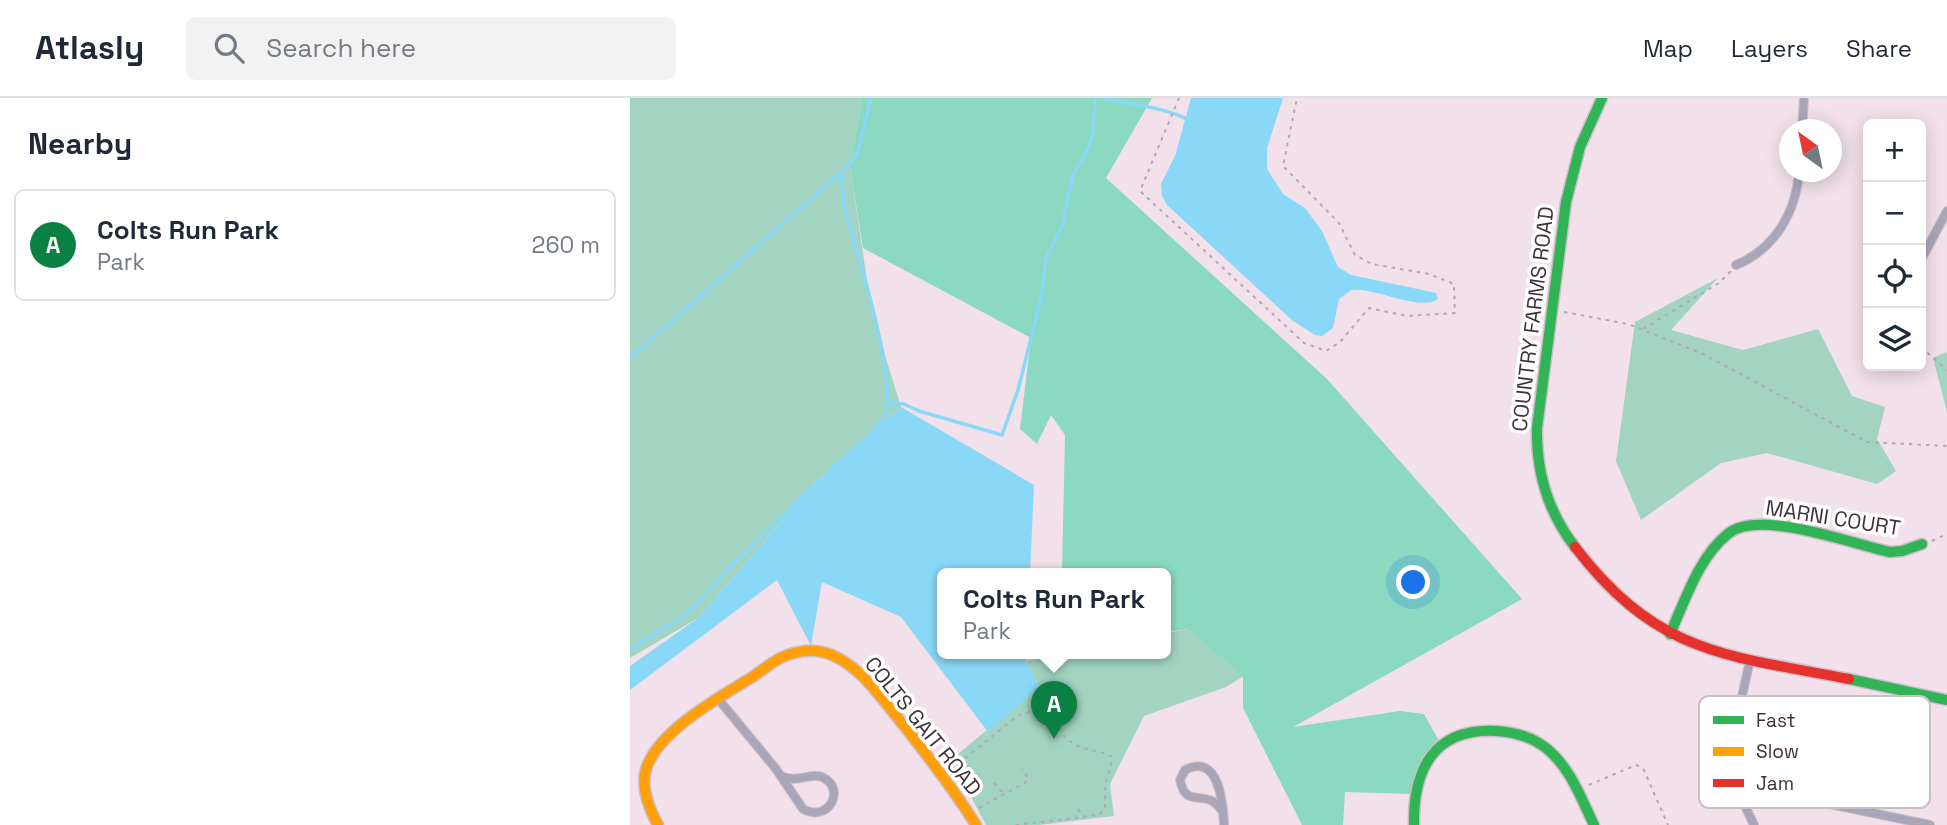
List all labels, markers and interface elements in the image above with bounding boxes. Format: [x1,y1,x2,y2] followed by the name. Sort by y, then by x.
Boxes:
[186,17,676,80] search box
[35,27,144,69] text: Atlasly
[210,29,248,67] icon: search
[266,31,416,65] text: Search here
[1643,33,1693,64] text: Map
[1731,33,1808,64] text: Layers
[1846,33,1912,64] text: Share
[1779,119,1842,182] north arrow
[1863,119,1926,371] map controls
[1863,119,1926,182] button: +
[28,124,132,163] text: Nearby
[1863,182,1926,245] button: −
[1505,205,1560,433] street label: COUNTRY FARMS ROAD
[97,213,279,247] text: Colts Run Park
[46,230,60,260] text: A
[532,230,600,260] text: 260 m
[1863,245,1926,308] button: locate
[97,247,145,277] text: Park
[1863,308,1926,371] button: layers
[1764,494,1902,541] street label: MARNI COURT
[1396,565,1430,599] your location
[937,568,1171,659] popup
[963,582,1145,616] text: Colts Run Park
[963,616,1011,646] text: Park
[859,651,988,801] street label: COLTS GAIT ROAD
[1031,681,1077,739] pin: A
[1699,696,1930,808] legend
[1756,708,1796,733] text: Fast
[1756,739,1799,764] text: Slow
[1756,771,1794,796] text: Jam

